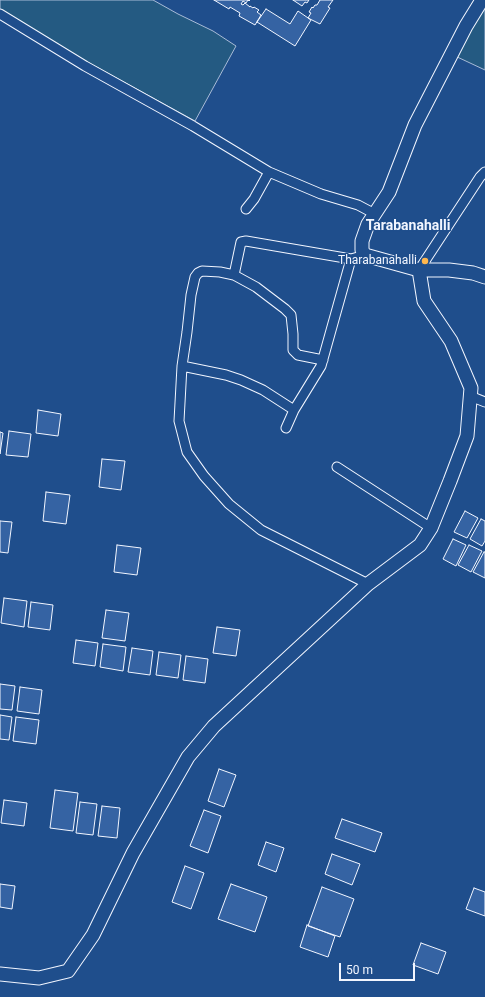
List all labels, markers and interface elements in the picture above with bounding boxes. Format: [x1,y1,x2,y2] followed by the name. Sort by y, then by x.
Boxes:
[366,218,450,234] district label: Tarabanahalli
[338,254,417,268] place label: Tharabanahalli
[420,256,430,266] marker: Tharabanahalli
[341,955,417,981] scale bar
[346,963,373,977] text: 50 m

